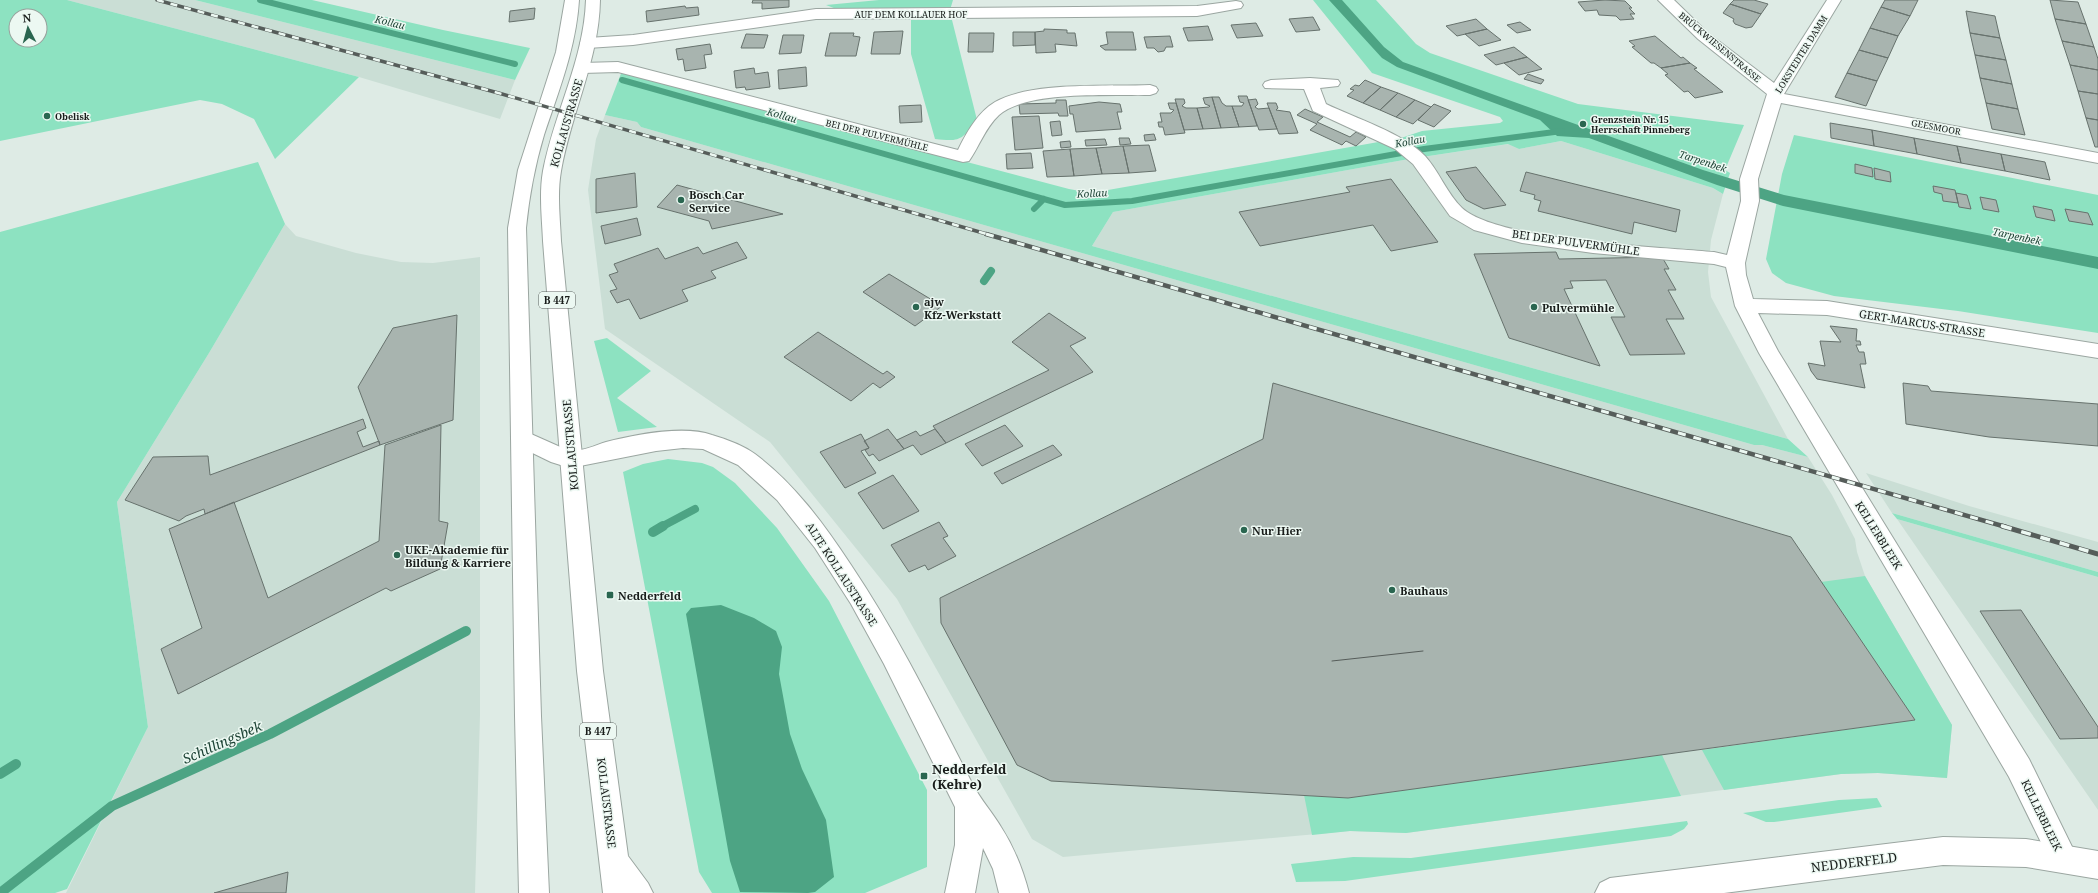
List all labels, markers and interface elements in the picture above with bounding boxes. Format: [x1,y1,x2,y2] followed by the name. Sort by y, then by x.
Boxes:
[8,8,48,48] north arrow
[855,8,967,21] street label: AUF DEM KOLLAUER HOF
[1676,9,1764,86] street label: BRÜCKWIESENSTRASSE
[22,10,32,25] text: N
[373,11,406,32] water label: Kollau
[1772,12,1831,96] street label: LOKSTEDTER DAMM
[546,77,586,169] street label: KOLLAUSTRASSE
[764,104,799,126] water label: Kollau
[55,110,90,123] place label: Obelisk
[42,111,52,121] marker: Obelisk
[1591,113,1691,136] place label: Grenzstein Nr. 15 Herrschaft Pinneberg
[824,116,930,154] street label: BEI DER PULVERMÜHLE
[1910,116,1962,138] street label: GEESMOOR
[1578,119,1588,129] marker: Grenzstein Nr. 15 Herrschaft Pinneberg
[1393,131,1426,151] water label: Kollau
[1677,147,1729,175] water label: Tarpenbek
[1075,185,1108,201] water label: Kollau
[689,187,744,215] place label: Bosch Car Service
[676,195,686,205] marker: Bosch Car Service
[1991,224,2043,248] water label: Tarpenbek
[1511,226,1641,258] street label: BEI DER PULVERMÜHLE
[539,292,575,308] road number: B 447
[924,294,1002,322] place label: ajw Kfz-Werkstatt
[1542,300,1615,315] place label: Pulvermühle
[911,302,921,312] marker: ajw Kfz-Werkstatt
[1529,302,1539,312] marker: Pulvermühle
[1858,306,1986,340] street label: GERT-MARCUS-STRASSE
[559,399,581,491] street label: KOLLAUSTRASSE
[1852,498,1906,572] street label: KELLERBLEEK
[803,519,881,629] street label: ALTE KOLLAUSTRASSE
[1252,523,1302,538] place label: Nur Hier
[1239,525,1249,535] marker: Nur Hier
[405,542,511,570] place label: UKE-Akademie für Bildung & Karriere
[392,550,402,560] marker: UKE-Akademie für Bildung & Karriere
[1400,583,1448,598] place label: Bauhaus
[1387,585,1397,595] marker: Bauhaus
[618,588,681,603] place label: Nedderfeld
[605,590,615,600] marker: Nedderfeld
[179,716,266,768] water label: Schillingsbek
[580,723,616,739] road number: B 447
[594,757,620,849] street label: KOLLAUSTRASSE
[932,760,1007,793] place label: Nedderfeld (Kehre)
[919,771,929,781] marker: Nedderfeld (Kehre)
[2018,777,2066,854] street label: KELLERBLEEK
[1810,848,1898,876] street label: NEDDERFELD

